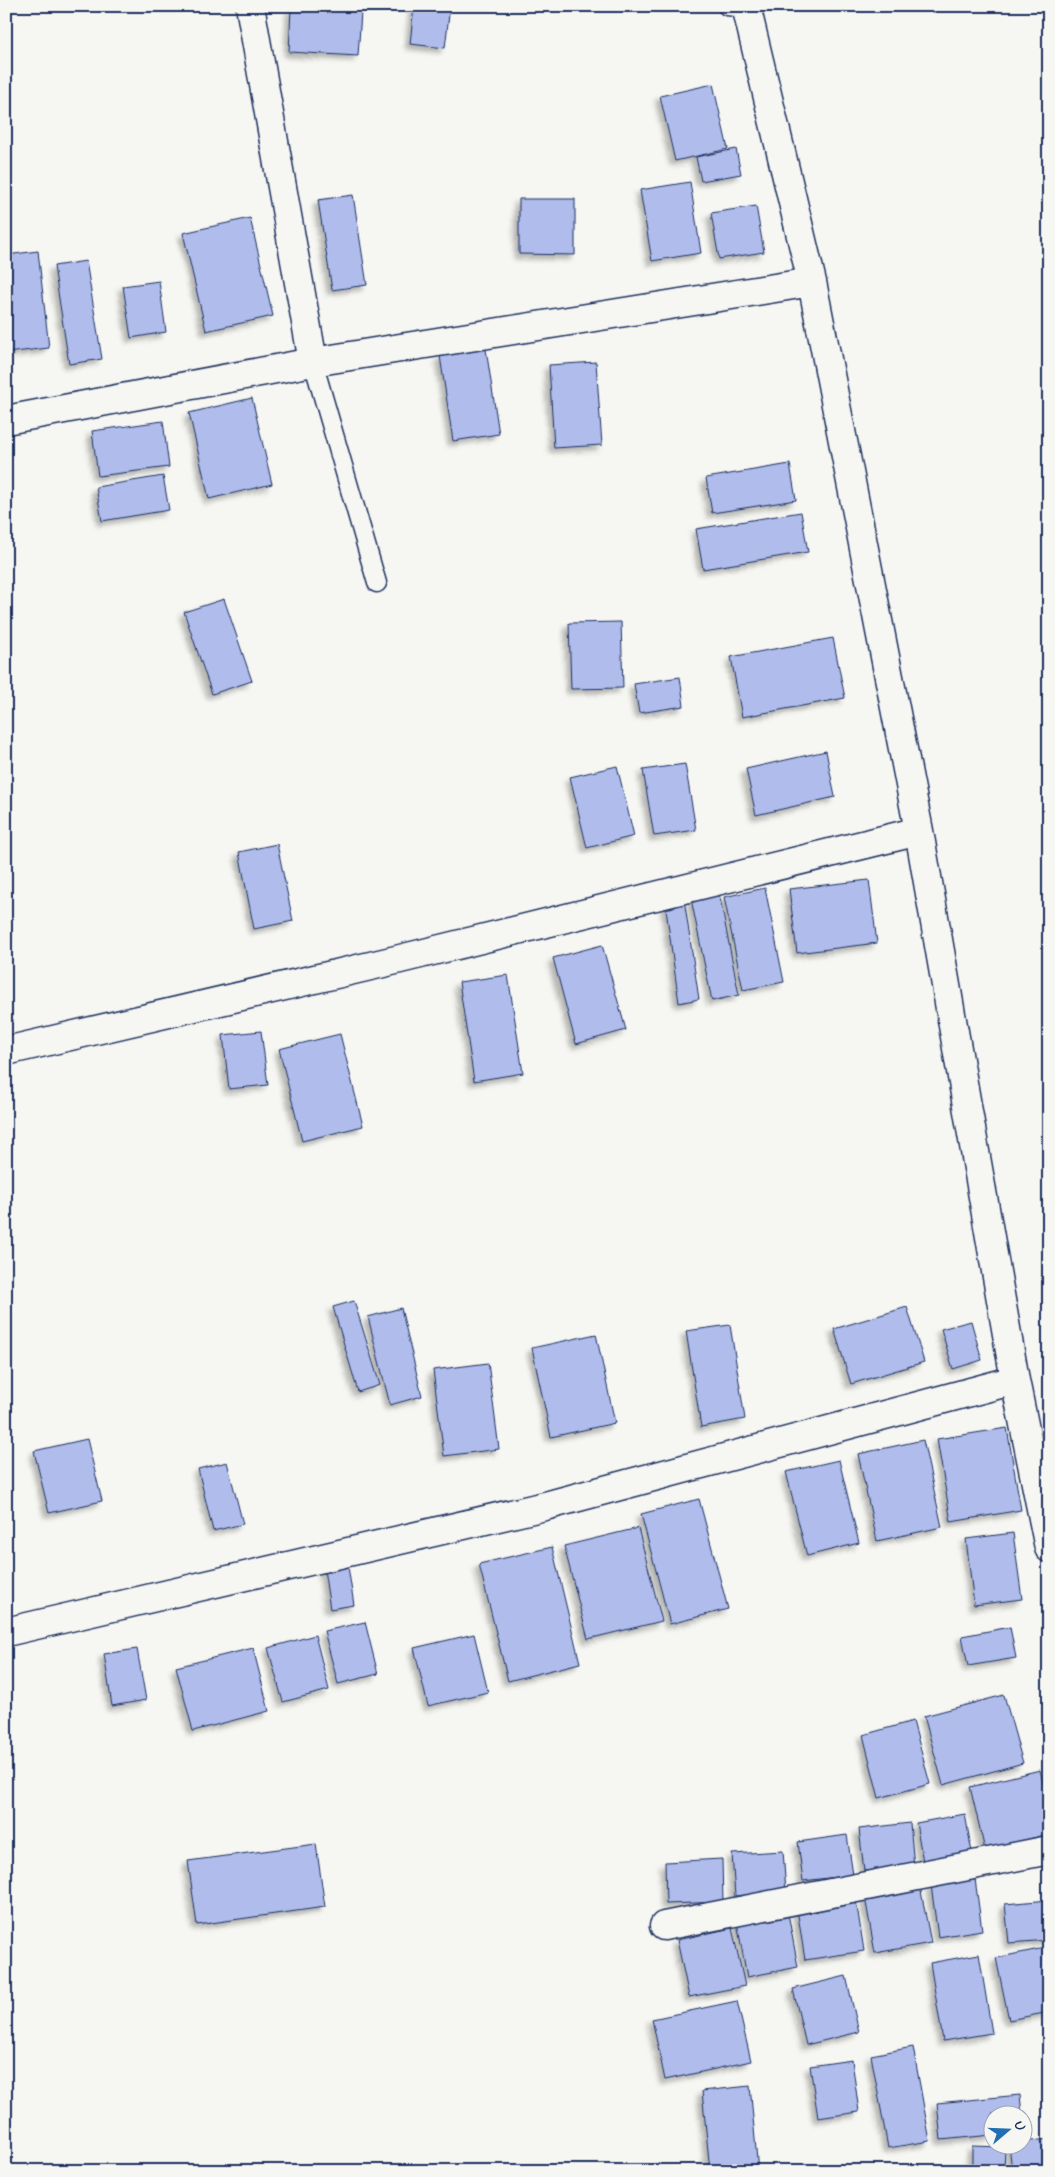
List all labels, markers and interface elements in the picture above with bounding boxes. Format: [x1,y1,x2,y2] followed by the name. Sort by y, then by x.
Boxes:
[982,2104,1032,2154] north arrow
[1009,2119,1029,2133] text: U

